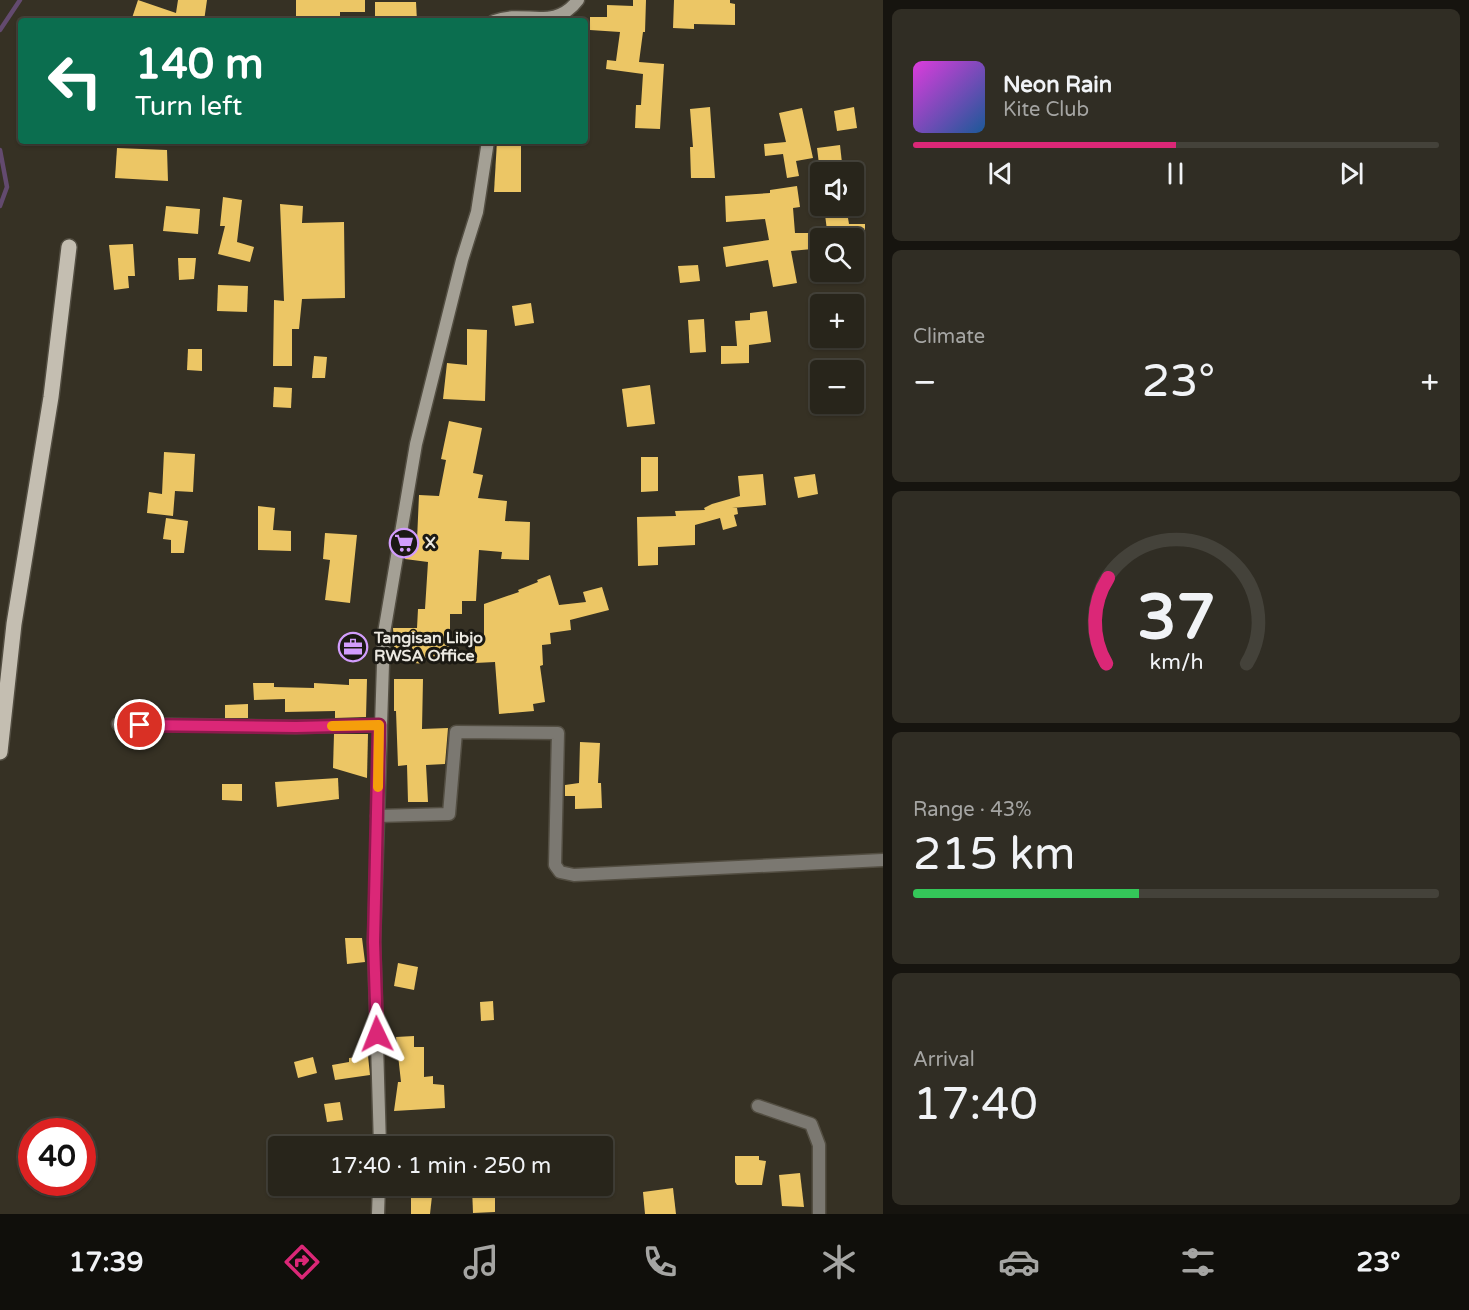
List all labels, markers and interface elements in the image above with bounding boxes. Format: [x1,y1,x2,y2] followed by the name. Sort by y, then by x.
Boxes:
[135,39,264,90] text: 140 m
[36,42,114,120] icon: left
[1003,72,1112,98] text: Neon Rain
[135,90,242,123] text: Turn left
[1003,98,1089,122] text: Kite Club
[984,157,1017,190] icon: previous
[1159,157,1192,190] icon: pause
[1335,157,1368,190] icon: next
[810,162,864,414] map controls
[810,162,864,216] button: sound
[810,228,864,282] button: search
[810,294,864,348] button: +
[913,325,985,349] text: Climate
[1142,355,1215,409] text: 23°
[810,360,864,414] button: −
[913,363,937,402] text: −
[1420,363,1439,402] text: +
[388,527,420,559] supermarket icon: X
[425,533,436,553] place label: X
[1137,581,1215,656] text: 37
[373,628,483,666] place label: Tangisan Libjo RWSA Office
[337,631,369,663] office icon: Tangisan Libjo RWSA Office
[1149,649,1203,675] text: km/h
[114,699,165,750] pin
[123,708,156,741] icon: arrive
[913,798,1032,822] text: Range · 43%
[913,828,1075,882] text: 215 km
[345,1002,409,1066] position arrow
[913,1048,975,1072] text: Arrival
[913,1078,1038,1132] text: 17:40
[18,1118,96,1196] speed limit sign: 40
[330,1153,551,1179] text: 17:40 · 1 min · 250 m
[281,1241,323,1283] icon: directions
[460,1241,502,1283] icon: music
[639,1241,681,1283] icon: phone
[818,1241,860,1283] icon: climate
[998,1241,1040,1283] icon: car
[1177,1241,1219,1283] icon: filters
[69,1246,143,1279] text: 17:39
[1356,1246,1400,1279] text: 23°

